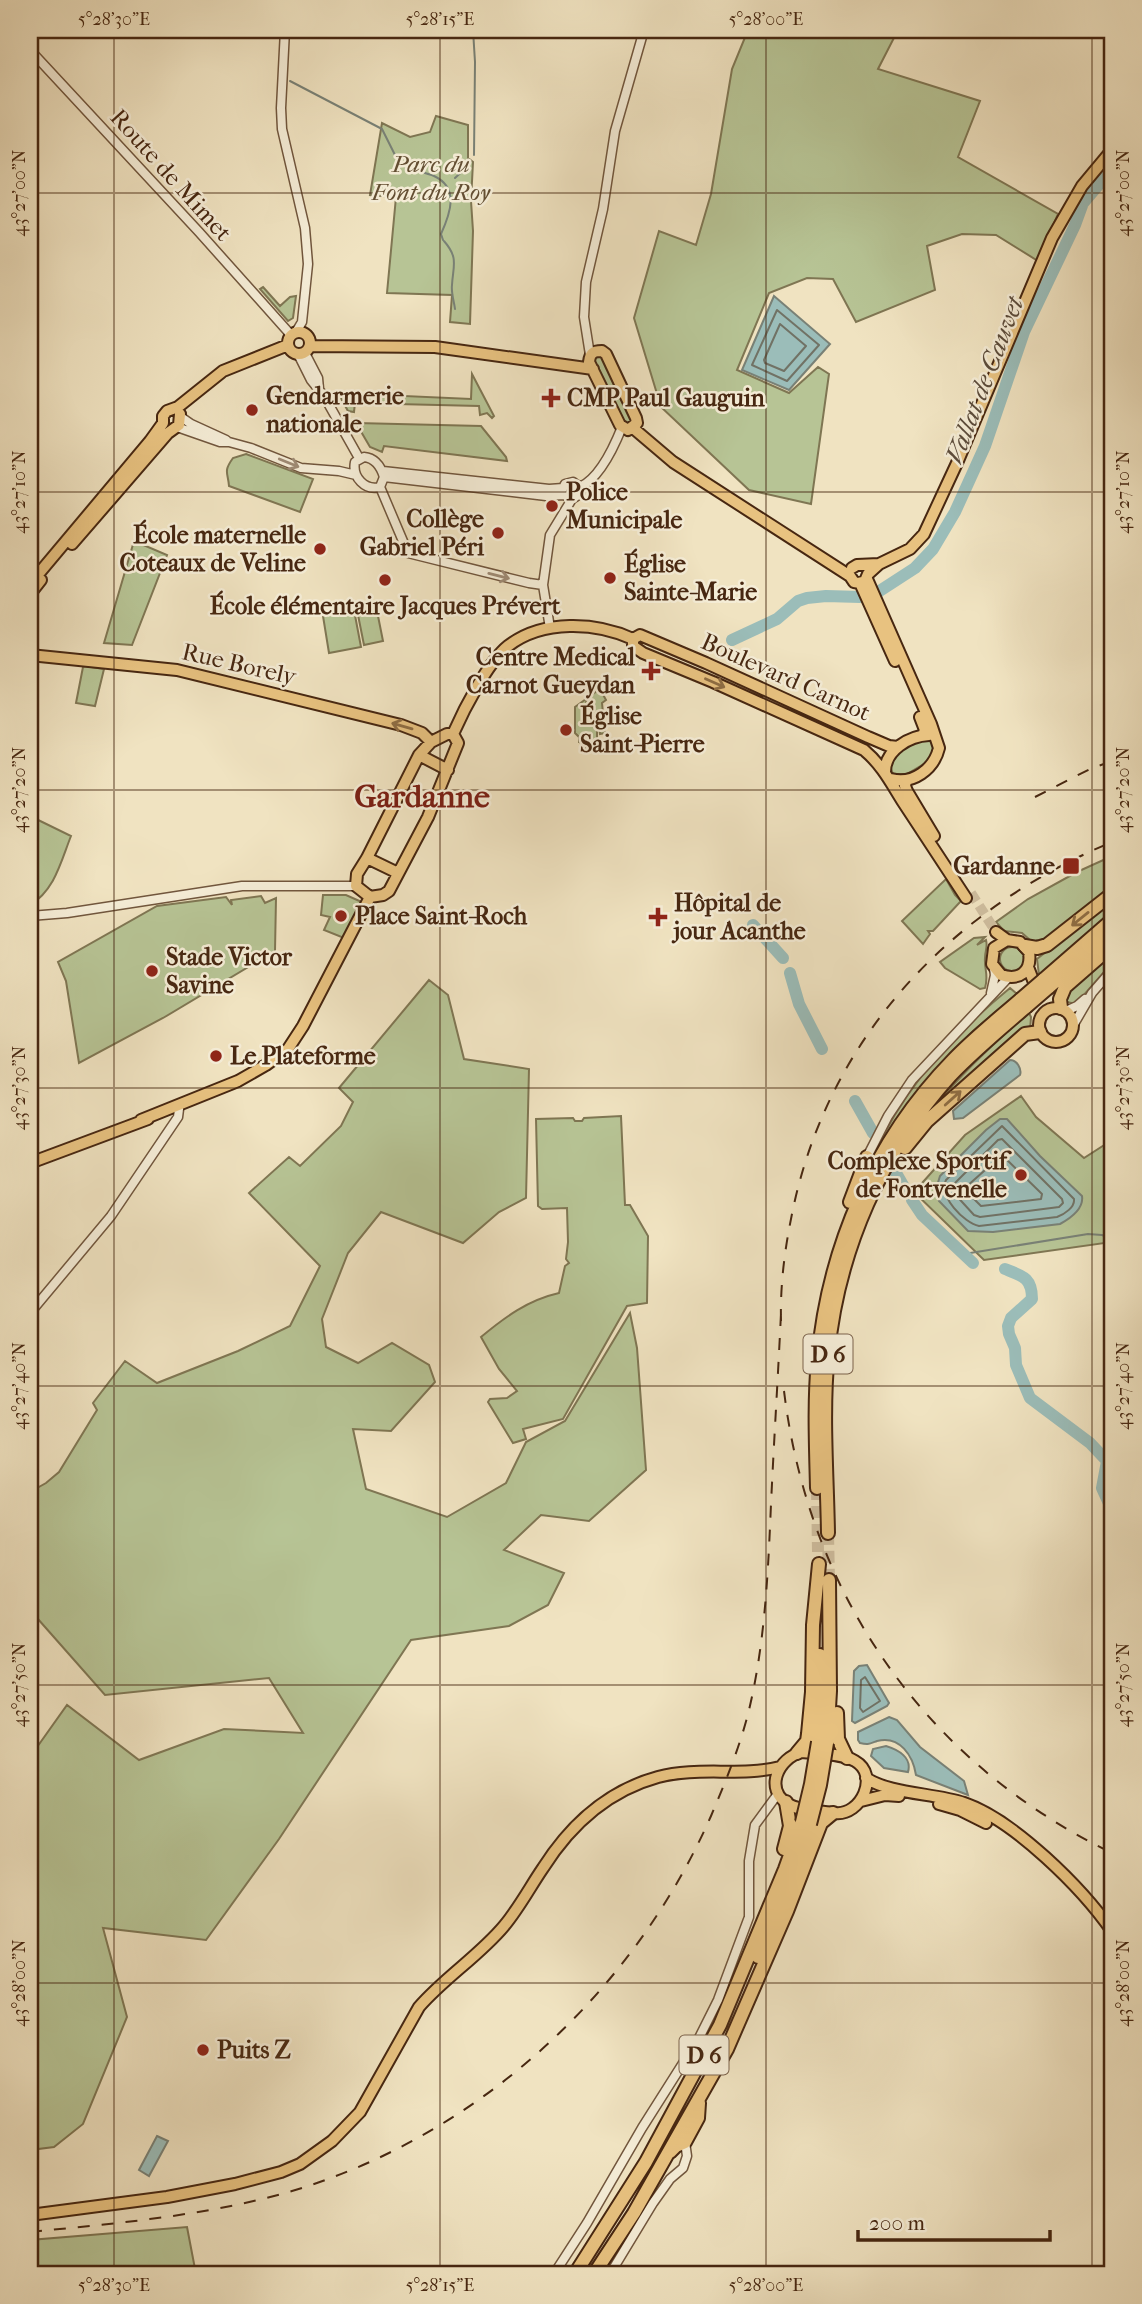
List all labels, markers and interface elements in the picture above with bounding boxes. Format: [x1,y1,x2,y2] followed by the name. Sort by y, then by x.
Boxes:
[78,9,150,30] text: 5°28'30"E
[406,9,474,30] text: 5°28'15"E
[729,9,803,30] text: 5°28'00"E
[105,103,238,247] street label: Route de Mimet
[9,149,30,236] text: 43°27'00"N
[1113,149,1134,236] text: 43°27'00"N
[371,150,491,206] park label: Parc du Font du Roy
[938,290,1031,468] water label: Vallat de Cauvet
[265,382,404,438] place label: Gendarmerie nationale
[567,384,766,412] place label: CMP Paul Gauguin
[541,388,561,408] marker: CMP Paul Gauguin
[244,402,260,418] marker: Gendarmerie nationale
[9,450,30,534] text: 43°27'10"N
[1113,450,1134,534] text: 43°27'10"N
[277,458,299,471] one-way arrow
[566,478,682,534] place label: Police Municipale
[544,498,560,514] marker: Police Municipale
[360,505,485,561] place label: Collège Gabriel Péri
[120,519,306,577] place label: École maternelle Coteaux de Veline
[490,525,506,541] marker: Collège Gabriel Péri
[312,541,328,557] marker: École maternelle Coteaux de Veline
[624,548,757,606] place label: Église Sainte-Marie
[487,570,510,583] one-way arrow
[602,570,618,586] marker: Église Sainte-Marie
[377,572,393,588] marker: École élémentaire Jacques Prévert
[210,590,561,620] place label: École élémentaire Jacques Prévert
[697,627,875,727] street label: Boulevard Carnot
[179,637,300,691] street label: Rue Borely
[466,643,636,699] place label: Centre Medical Carnot Gueydan
[641,661,661,681] marker: Centre Medical Carnot Gueydan
[704,677,725,690] one-way arrow
[580,700,705,758] place label: Église Saint-Pierre
[391,719,414,732] one-way arrow
[558,722,574,738] marker: Église Saint-Pierre
[9,747,30,833] text: 43°27'20"N
[1113,747,1134,833] text: 43°27'20"N
[354,778,490,815] district label: Gardanne
[953,852,1055,880] place label: Gardanne
[1061,856,1081,876] marker: Gardanne
[671,889,806,945] place label: Hôpital de jour Acanthe
[355,902,528,930] place label: Place Saint-Roch
[648,907,668,927] marker: Hôpital de jour Acanthe
[333,908,349,924] marker: Place Saint-Roch
[1071,912,1089,927] one-way arrow
[166,943,293,999] place label: Stade Victor Savine
[144,963,160,979] marker: Stade Victor Savine
[230,1042,376,1070] place label: Le Plateforme
[9,1045,30,1130] text: 43°27'30"N
[1113,1045,1134,1130] text: 43°27'30"N
[208,1048,224,1064] marker: Le Plateforme
[944,1090,962,1106] one-way arrow
[828,1147,1012,1203] place label: Complexe Sportif de Fontvenelle
[1013,1167,1029,1183] marker: Complexe Sportif de Fontvenelle
[804,1334,852,1373] road number: D 6
[9,1342,30,1430] text: 43°27'40"N
[1113,1342,1134,1430] text: 43°27'40"N
[9,1642,30,1727] text: 43°27'50"N
[1113,1642,1134,1727] text: 43°27'50"N
[9,1939,30,2027] text: 43°28'00"N
[1113,1939,1134,2027] text: 43°28'00"N
[217,2036,292,2064] place label: Puits Z
[680,2036,728,2074] road number: D 6
[195,2042,211,2058] marker: Puits Z
[858,2199,1051,2243] scale bar
[869,2211,925,2235] text: 200 m
[78,2275,150,2296] text: 5°28'30"E
[406,2275,474,2296] text: 5°28'15"E
[729,2275,803,2296] text: 5°28'00"E

